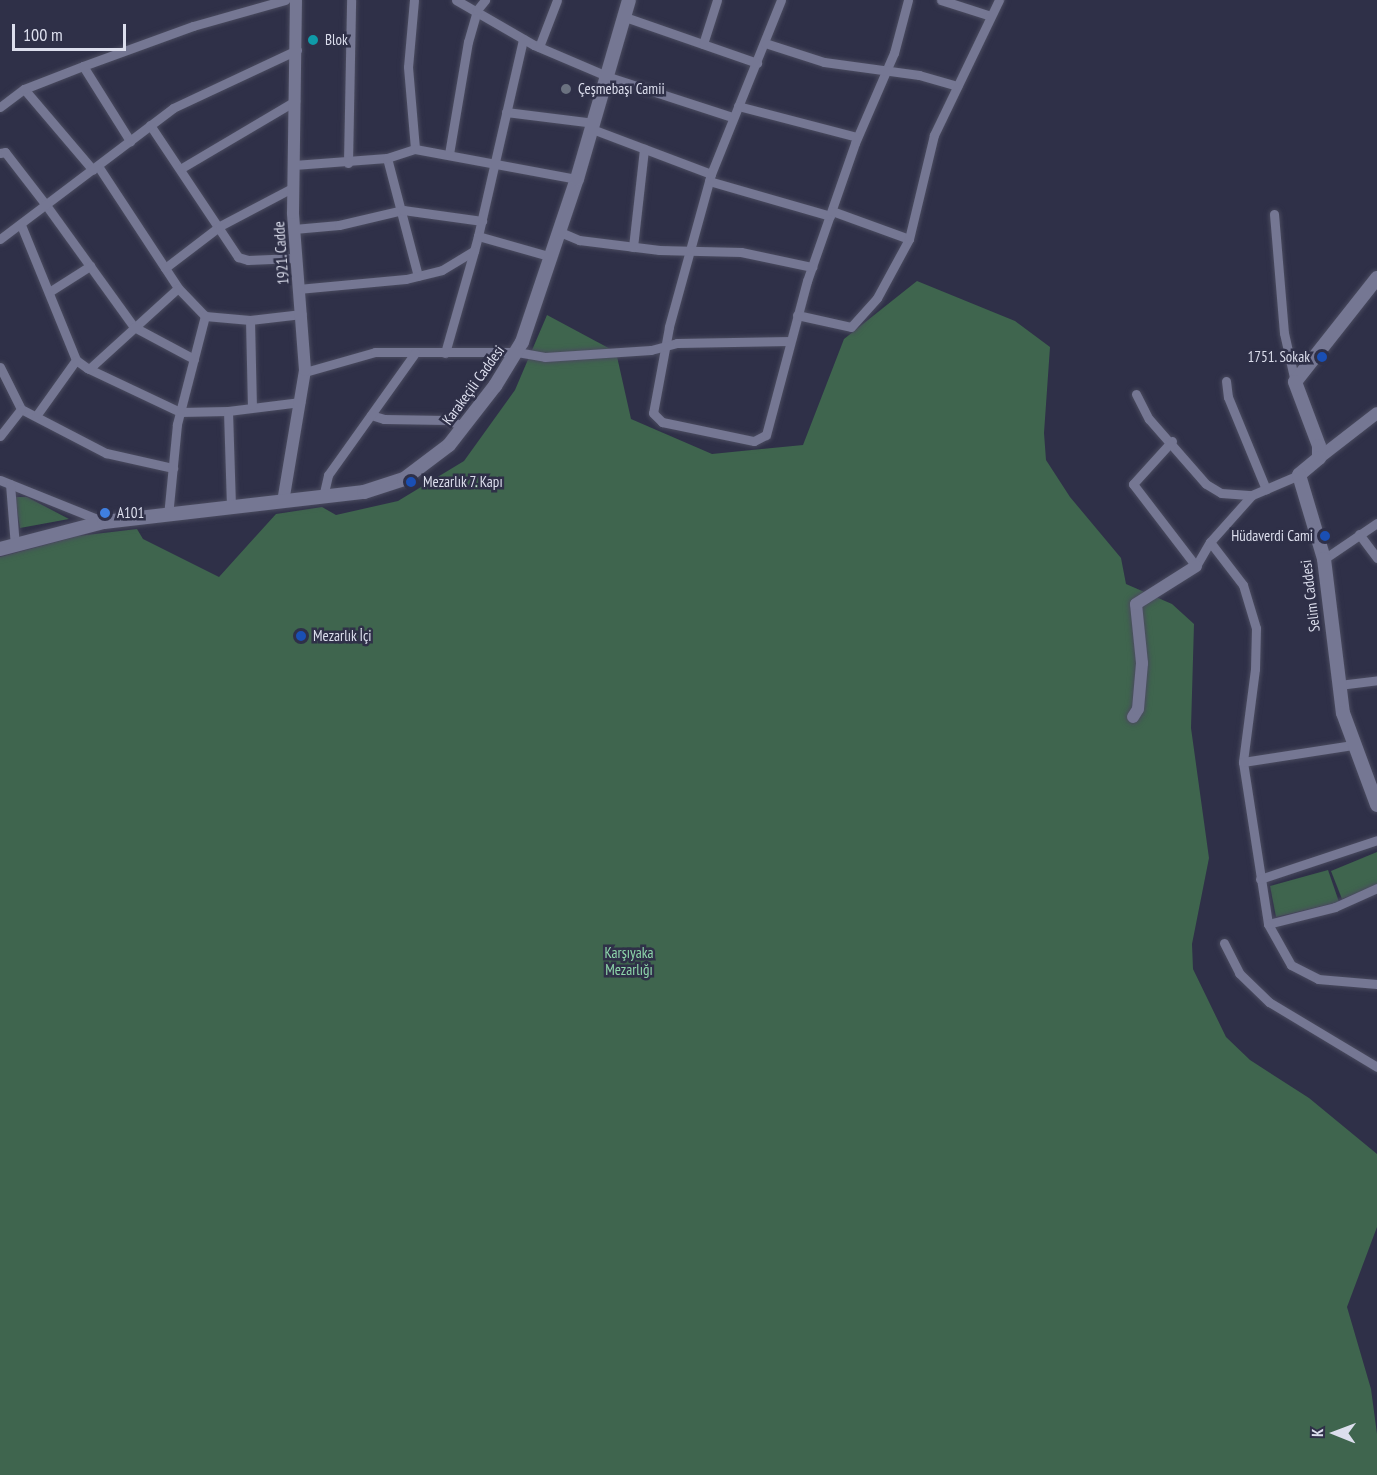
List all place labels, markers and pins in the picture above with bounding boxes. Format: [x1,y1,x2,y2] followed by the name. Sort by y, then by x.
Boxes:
[325,31,348,49] place label: Blok
[306,33,320,47] marker: Blok
[578,80,665,98] place label: Çeşmebaşı Camii
[559,82,573,96] marker: Çeşmebaşı Camii
[1247,348,1310,366] place label: 1751. Sokak
[1315,350,1329,364] marker: 1751. Sokak
[423,473,504,491] place label: Mezarlık 7. Kapı
[404,475,418,489] marker: Mezarlık 7. Kapı
[117,504,144,522] place label: A101
[98,506,112,520] marker: A101
[1231,527,1313,545] place label: Hüdaverdi Cami
[1318,529,1332,543] marker: Hüdaverdi Cami
[313,627,372,645] place label: Mezarlık İçi
[294,629,308,643] marker: Mezarlık İçi

